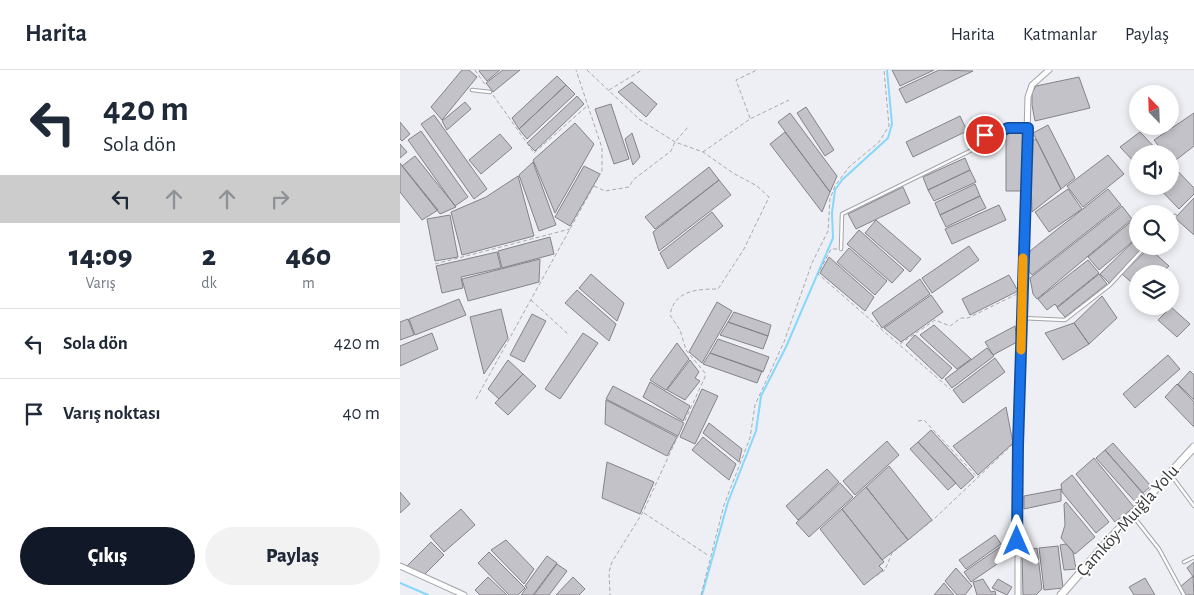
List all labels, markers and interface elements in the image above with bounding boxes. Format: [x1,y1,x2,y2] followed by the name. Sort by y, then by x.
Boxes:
[25,22,87,46] text: Harita
[951,26,995,44] text: Harita
[1023,26,1097,44] text: Katmanlar
[1125,26,1169,44] text: Paylaş
[1129,85,1179,135] north arrow
[1129,85,1179,315] map controls
[20,90,85,155] icon: left
[103,92,189,127] text: 420 m
[964,114,1006,156] pin
[971,121,999,149] icon: arrive
[103,133,176,155] text: Sola dön
[1129,145,1179,195] button: sound
[107,185,135,213] icon: left
[160,185,188,213] icon: ahead
[213,185,241,213] icon: ahead
[266,185,294,213] icon: right
[1129,205,1179,255] button: search
[69,241,132,271] text: 14:09
[202,241,216,271] text: 2
[286,241,331,271] text: 460
[1129,265,1179,315] button: layers
[85,275,116,291] text: Varış
[201,275,217,291] text: dk
[302,275,315,291] text: m
[20,330,48,358] icon: left
[63,334,128,353] text: Sola dön
[334,334,380,353] text: 420 m
[20,400,48,428] icon: arrive
[63,404,161,423] text: Varış noktası
[342,404,380,423] text: 40 m
[1073,462,1183,580] street label: Çamköy-Muığla Yolu
[990,514,1042,566] position arrow
[20,527,195,585] button: Çıkış
[205,527,380,585] button: Paylaş

